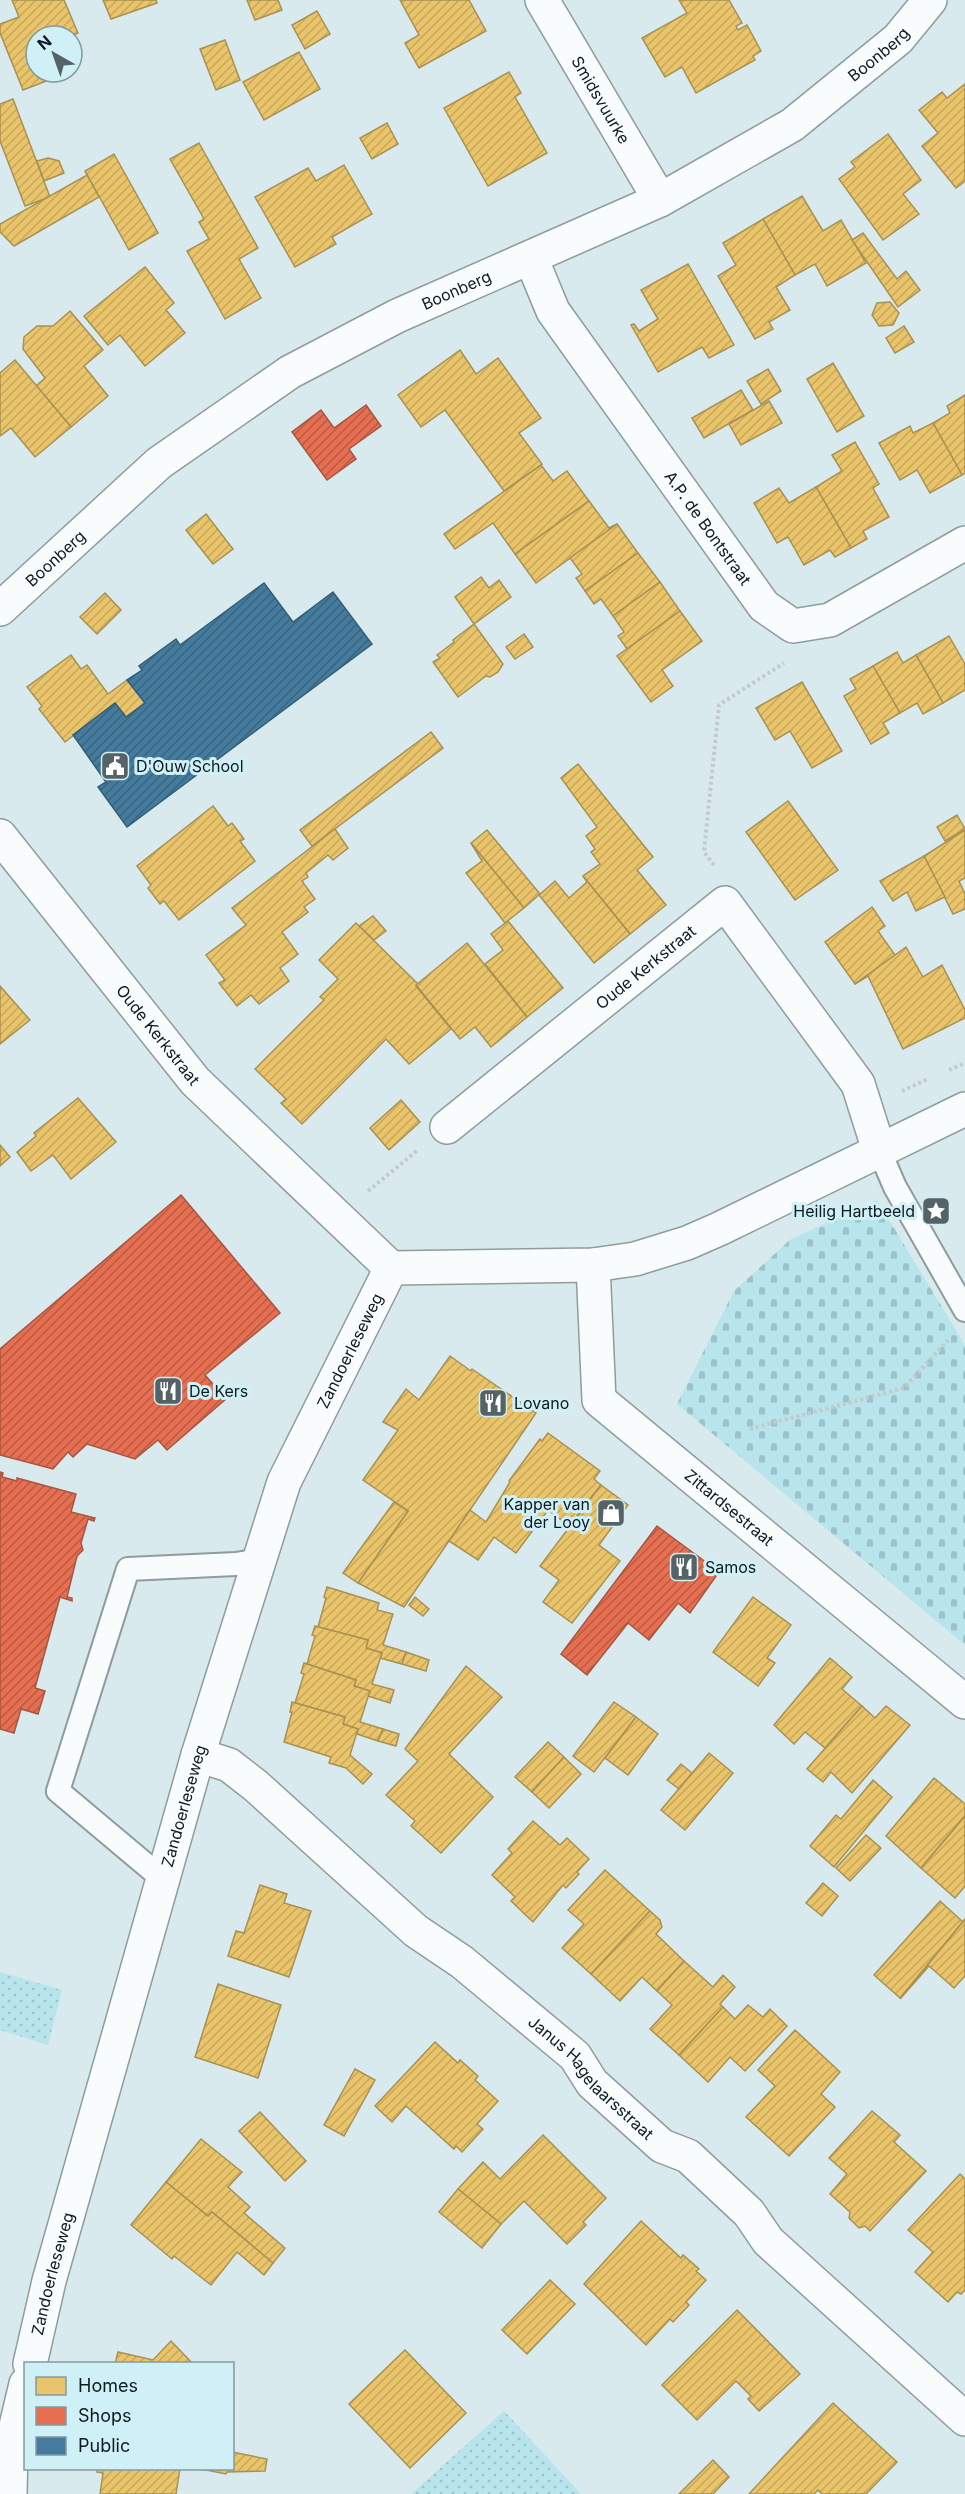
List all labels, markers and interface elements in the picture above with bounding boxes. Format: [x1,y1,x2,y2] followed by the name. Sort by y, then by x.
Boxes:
[844,23,913,86] street label: Boonberg
[24,24,84,84] north arrow
[33,31,55,54] text: N
[567,52,635,147] street label: Smidsvuurke
[419,266,494,314] street label: Boonberg
[661,467,756,589] street label: A.P. de Bontstraat
[21,526,89,591] street label: Boonberg
[99,750,131,782] public building icon: D'Ouw School
[136,756,244,776] place label: D'Ouw School
[591,921,700,1013] street label: Oude Kerkstraat
[112,980,204,1089] street label: Oude Kerkstraat
[920,1195,952,1227] place icon: Heilig Hartbeeld
[793,1201,915,1221] place label: Heilig Hartbeeld
[313,1290,387,1411] street label: Zandoerleseweg
[152,1375,184,1407] restaurant icon: De Kers
[189,1381,248,1401] place label: De Kers
[477,1387,509,1419] restaurant icon: Lovano
[514,1393,569,1413] place label: Lovano
[681,1465,778,1550] street label: Zittardsestraat
[503,1494,590,1532] place label: Kapper van der Looy
[595,1497,627,1529] shop icon: Kapper van der Looy
[668,1551,700,1583] restaurant icon: Samos
[705,1557,756,1577] place label: Samos
[157,1742,211,1869] street label: Zandoerleseweg
[524,2011,658,2144] street label: Janus Hagelaarsstraat
[27,2210,78,2337] street label: Zandoerleseweg
[24,2362,234,2470] legend
[78,2375,138,2396] text: Homes
[78,2405,132,2426] text: Shops
[78,2435,130,2456] text: Public

